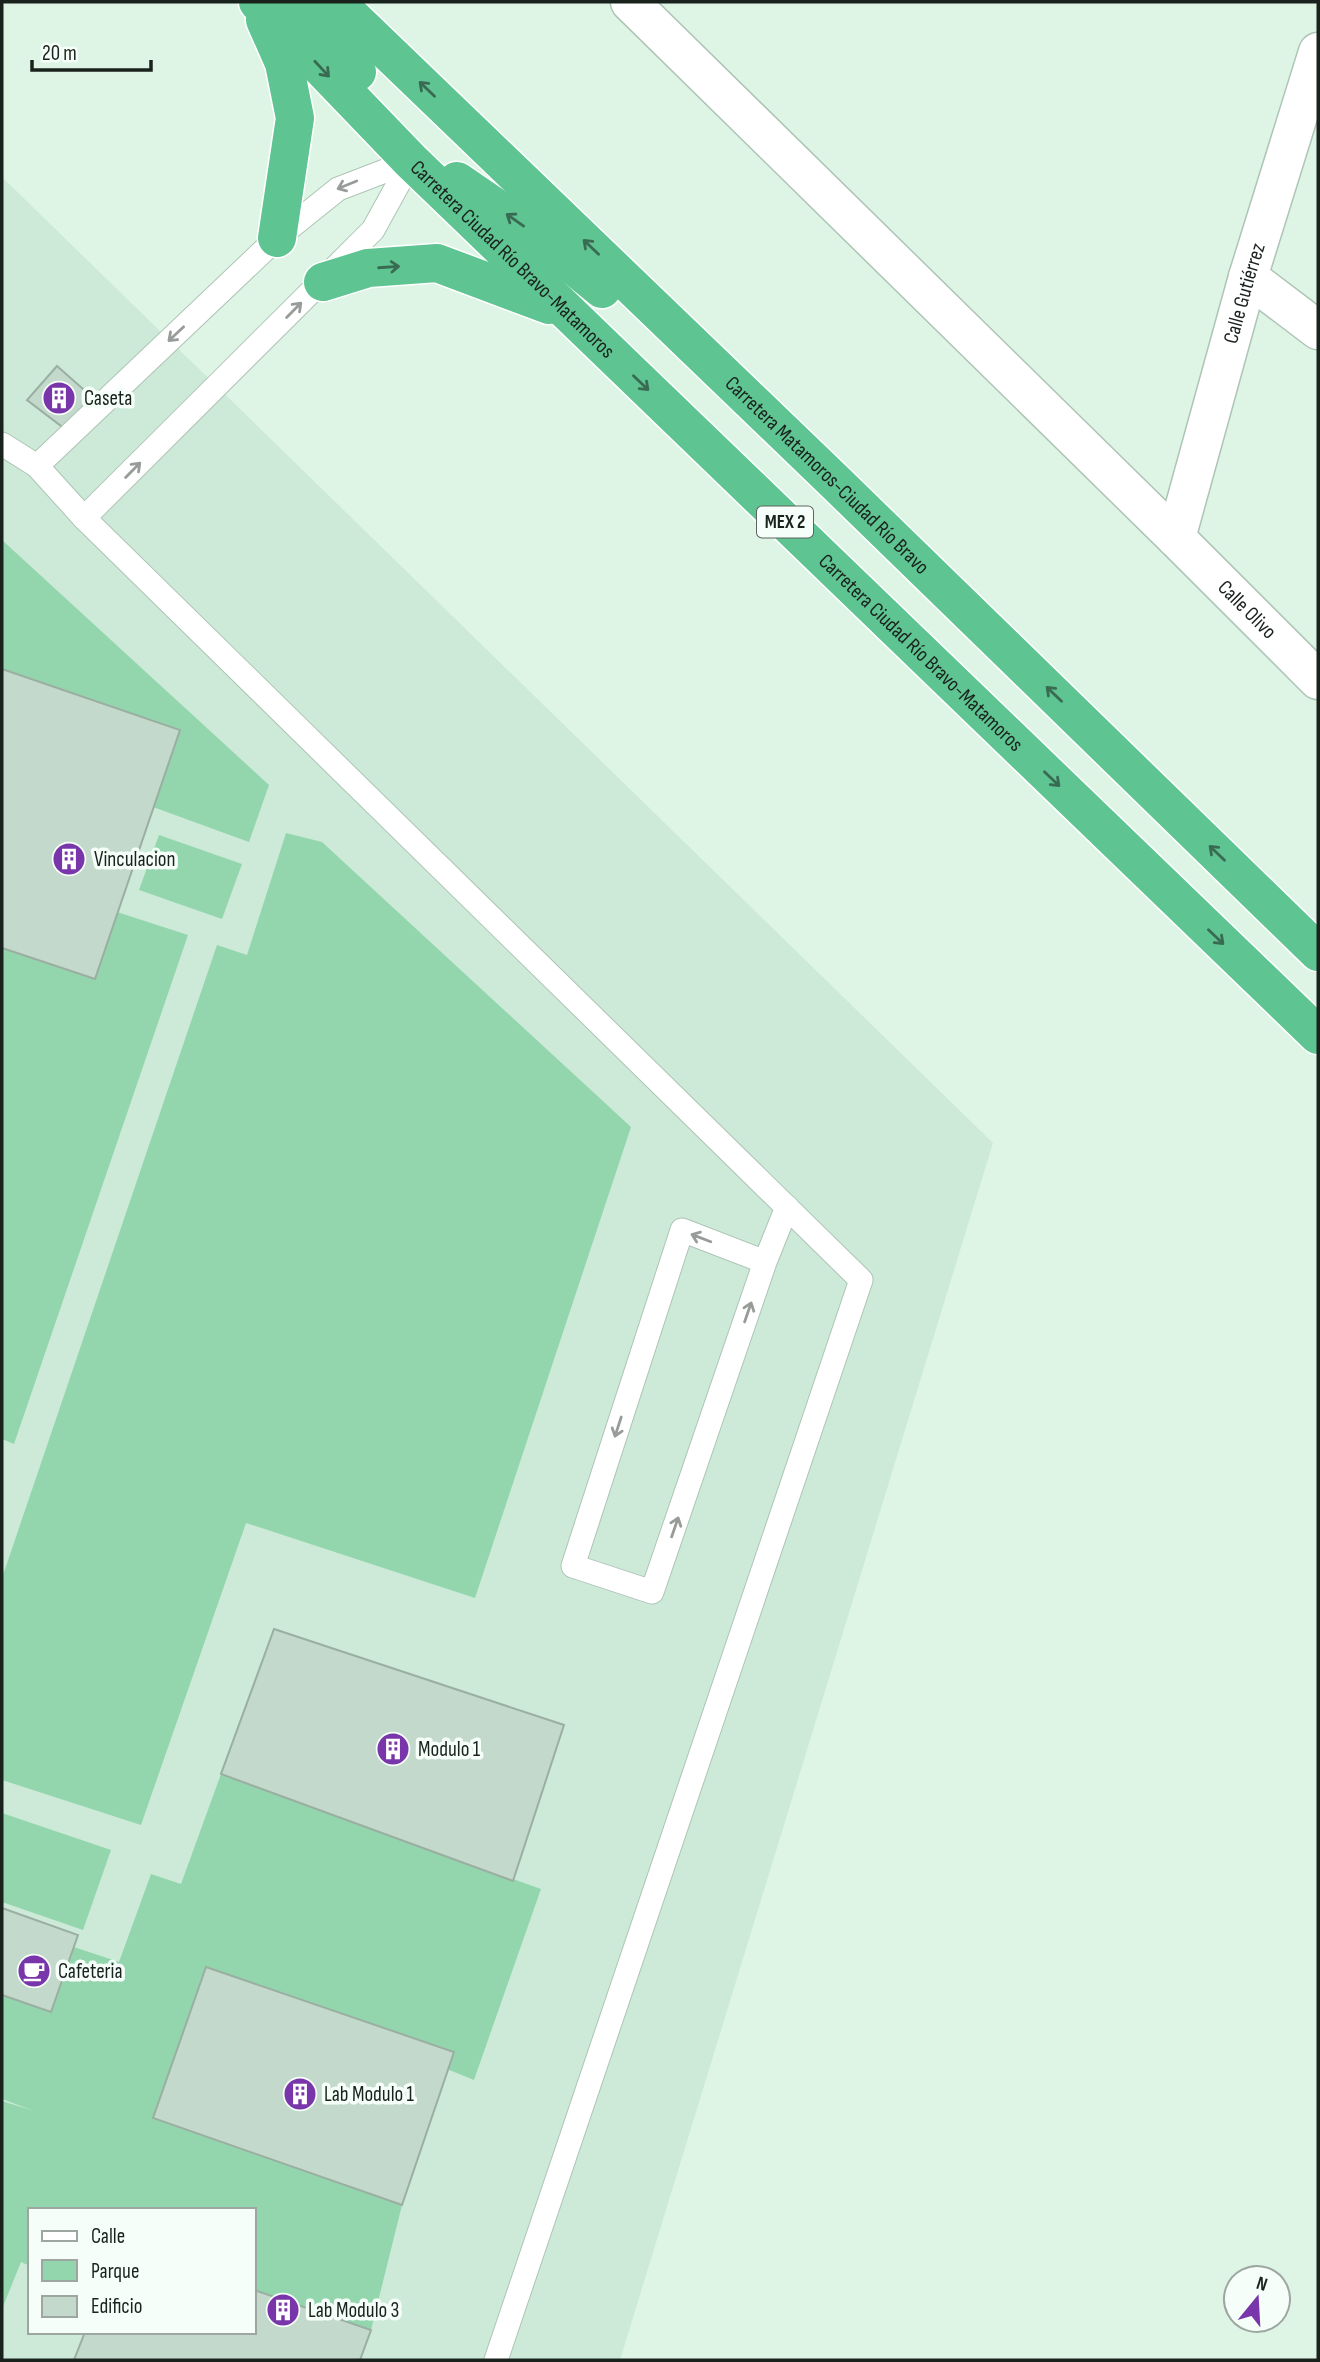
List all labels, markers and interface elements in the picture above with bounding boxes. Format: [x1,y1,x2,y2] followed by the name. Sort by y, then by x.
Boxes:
[32,28,150,72] scale bar
[42,41,77,66] text: 20 m
[313,60,330,77] one-way arrow
[418,80,435,97] one-way arrow
[405,155,620,363] street label: Carretera Ciudad Río Bravo-Matamoros
[337,180,359,193] one-way arrow
[506,213,525,227] one-way arrow
[582,238,599,255] one-way arrow
[1218,240,1270,346] street label: Calle Gutiérrez
[377,260,400,273] one-way arrow
[286,301,303,318] one-way arrow
[167,326,185,342] one-way arrow
[720,371,934,579] street label: Carretera Matamoros-Ciudad Río Bravo
[632,375,649,392] one-way arrow
[40,379,78,417] building icon: Caseta
[84,386,132,411] place label: Caseta
[124,461,141,478] one-way arrow
[757,506,813,538] road number: MEX 2
[814,548,1028,757] street label: Carretera Ciudad Río Bravo-Matamoros
[1213,575,1282,644] street label: Calle Olivo
[1045,686,1062,703] one-way arrow
[1043,771,1060,788] one-way arrow
[50,840,88,878] building icon: Vinculacion
[1208,844,1225,861] one-way arrow
[94,847,176,872] place label: Vinculacion
[1207,928,1224,945] one-way arrow
[691,1231,713,1243] one-way arrow
[743,1301,755,1323] one-way arrow
[611,1416,624,1438] one-way arrow
[670,1517,682,1539] one-way arrow
[374,1730,412,1768] building icon: Modulo 1
[418,1737,481,1762] place label: Modulo 1
[15,1952,53,1990] cafe icon: Cafeteria
[58,1959,123,1984] place label: Cafeteria
[281,2075,319,2113] building icon: Lab Modulo 1
[324,2082,415,2107] place label: Lab Modulo 1
[28,2208,256,2334] legend
[91,2224,125,2249] text: Calle
[91,2259,139,2284] text: Parque
[1222,2264,1292,2334] north arrow
[1253,2272,1270,2297] text: N
[264,2291,302,2329] building icon: Lab Modulo 3
[91,2294,142,2319] text: Edificio
[308,2298,399,2323] place label: Lab Modulo 3

